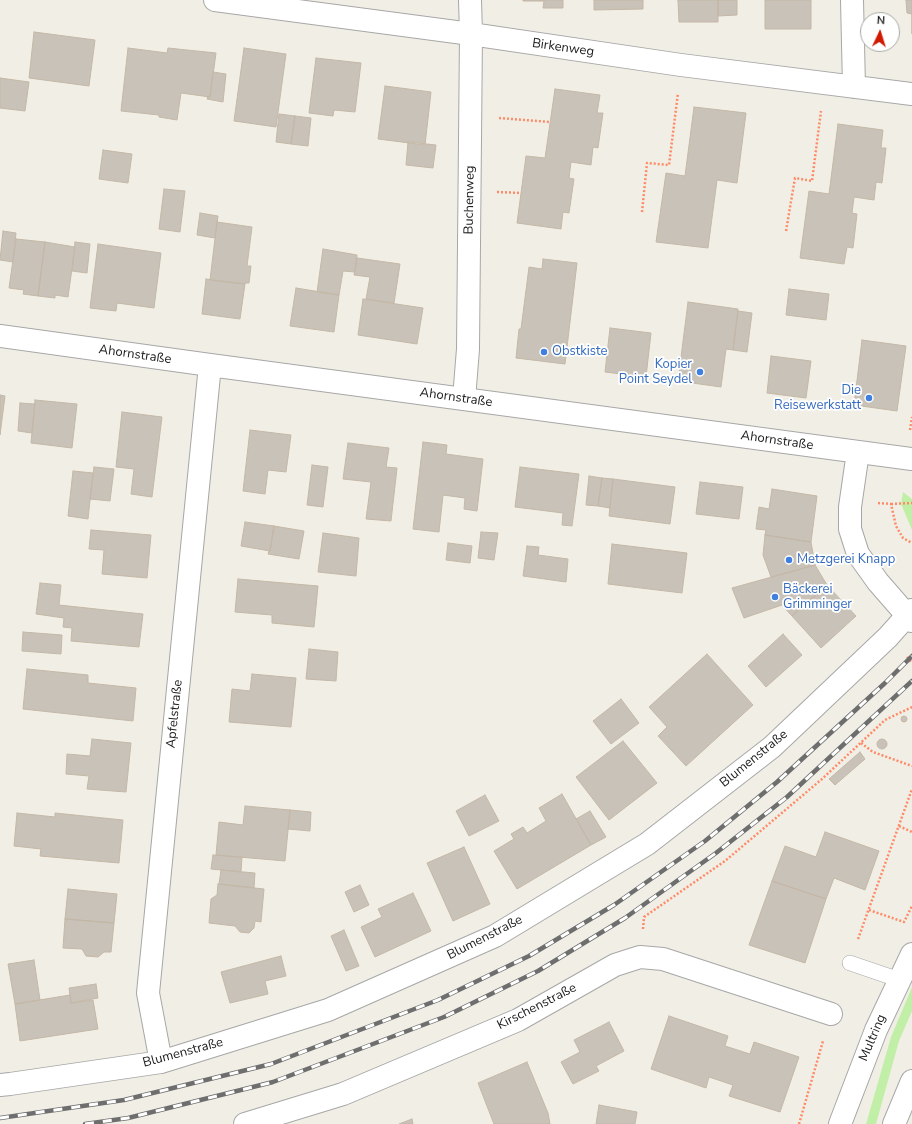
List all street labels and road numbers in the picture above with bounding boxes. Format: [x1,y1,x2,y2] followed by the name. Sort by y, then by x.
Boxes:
[531,36,595,60] street label: Birkenweg
[462,165,478,235] street label: Buchenweg
[98,342,172,368] street label: Ahornstraße
[419,385,493,411] street label: Ahornstraße
[740,428,814,454] street label: Ahornstraße
[164,679,186,749] street label: Apfelstraße
[717,727,791,791] street label: Blumenstraße
[445,912,525,964] street label: Blumenstraße
[495,980,579,1034] street label: Kirschenstraße
[856,1012,890,1064] street label: Multring
[141,1035,225,1071] street label: Blumenstraße

